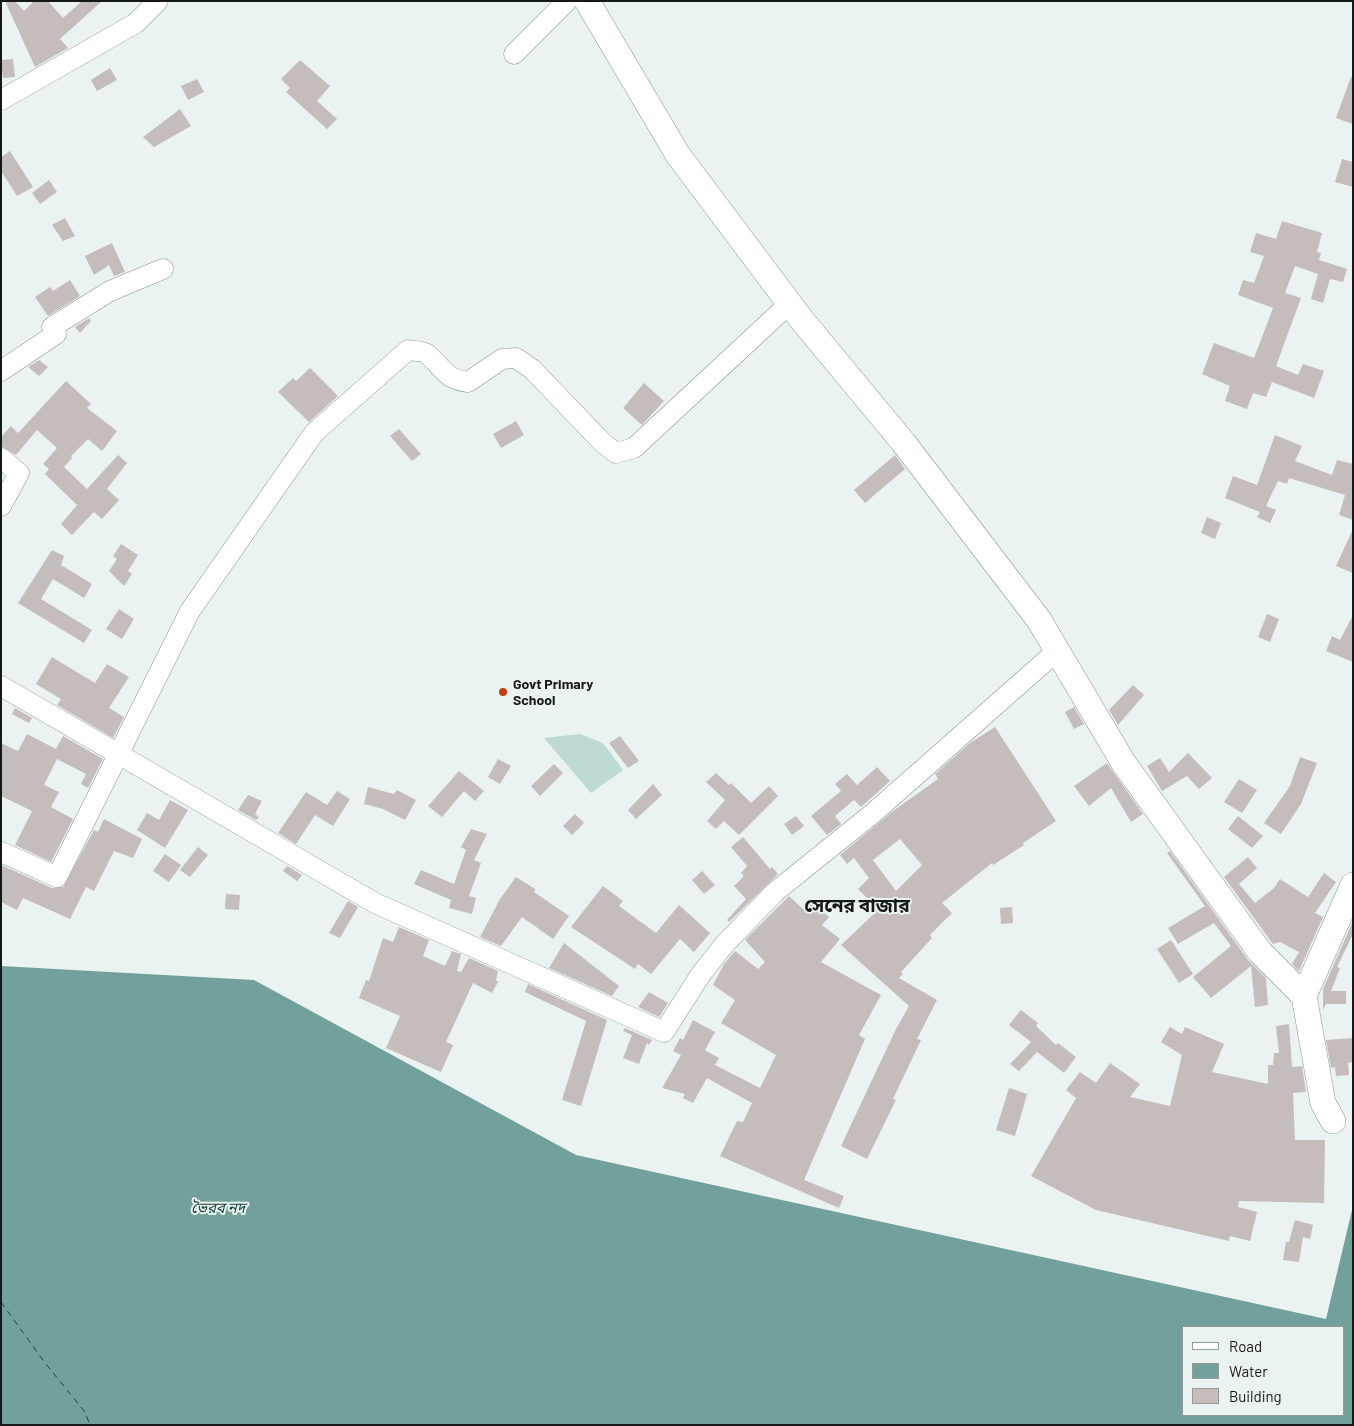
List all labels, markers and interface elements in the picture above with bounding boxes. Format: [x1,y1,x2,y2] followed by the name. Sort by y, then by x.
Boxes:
[513,676,593,709] place label: Govt Primary School
[497,686,509,698] marker: Govt Primary School
[804,895,910,917] district label: সেনের বাজার
[191,1199,245,1217] water label: ভৈরব নদ
[1182,1326,1344,1416] legend
[1229,1337,1262,1355] text: Road
[1229,1362,1268,1380] text: Water
[1229,1387,1282,1405] text: Building

